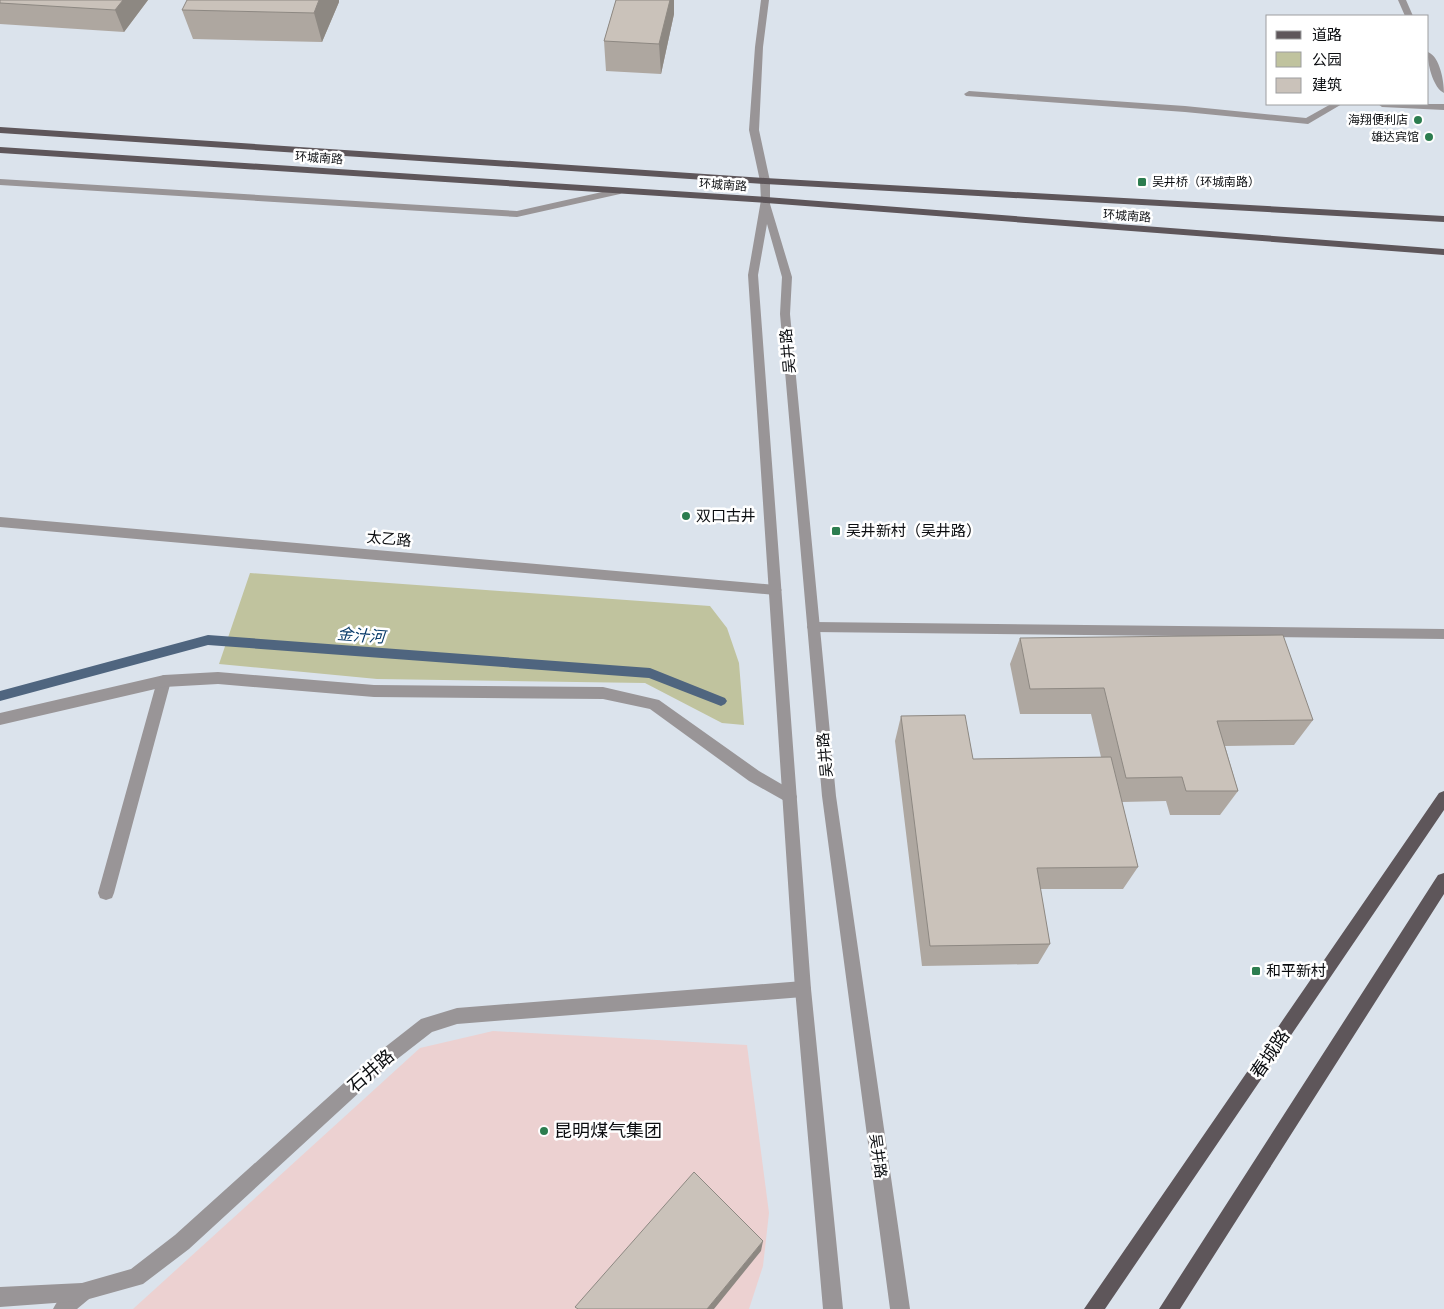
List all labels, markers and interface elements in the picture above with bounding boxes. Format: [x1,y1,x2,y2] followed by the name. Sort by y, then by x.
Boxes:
[1266,15,1429,105] legend
[1312,26,1342,45] text: 道路
[1312,51,1342,70] text: 公园
[1312,76,1342,95] text: 建筑
[1348,113,1408,128] place label: 海翔便利店
[1412,114,1424,126] marker: 海翔便利店
[1371,130,1419,145] place label: 雄达宾馆
[1423,131,1435,143] marker: 雄达宾馆
[294,149,343,168] street label: 环城南路
[1152,175,1260,190] place label: 吴井桥（环城南路）
[698,176,747,195] street label: 环城南路
[1136,176,1148,188] marker: 吴井桥（环城南路）
[1102,207,1151,226] street label: 环城南路
[777,328,800,374] street label: 吴井路
[696,507,756,526] place label: 双口古井
[680,510,692,522] marker: 双口古井
[846,522,981,541] place label: 吴井新村（吴井路）
[830,525,842,537] marker: 吴井新村（吴井路）
[366,528,412,551] street label: 太乙路
[336,625,388,648] water label: 金汁河
[814,732,837,778] street label: 吴井路
[1266,962,1326,981] place label: 和平新村
[1250,965,1262,977] marker: 和平新村
[1247,1026,1294,1083] street label: 春城路
[344,1046,399,1097] street label: 石井路
[554,1121,662,1142] place label: 昆明煤气集团
[538,1125,550,1137] marker: 昆明煤气集团
[865,1132,890,1180] street label: 吴井路

